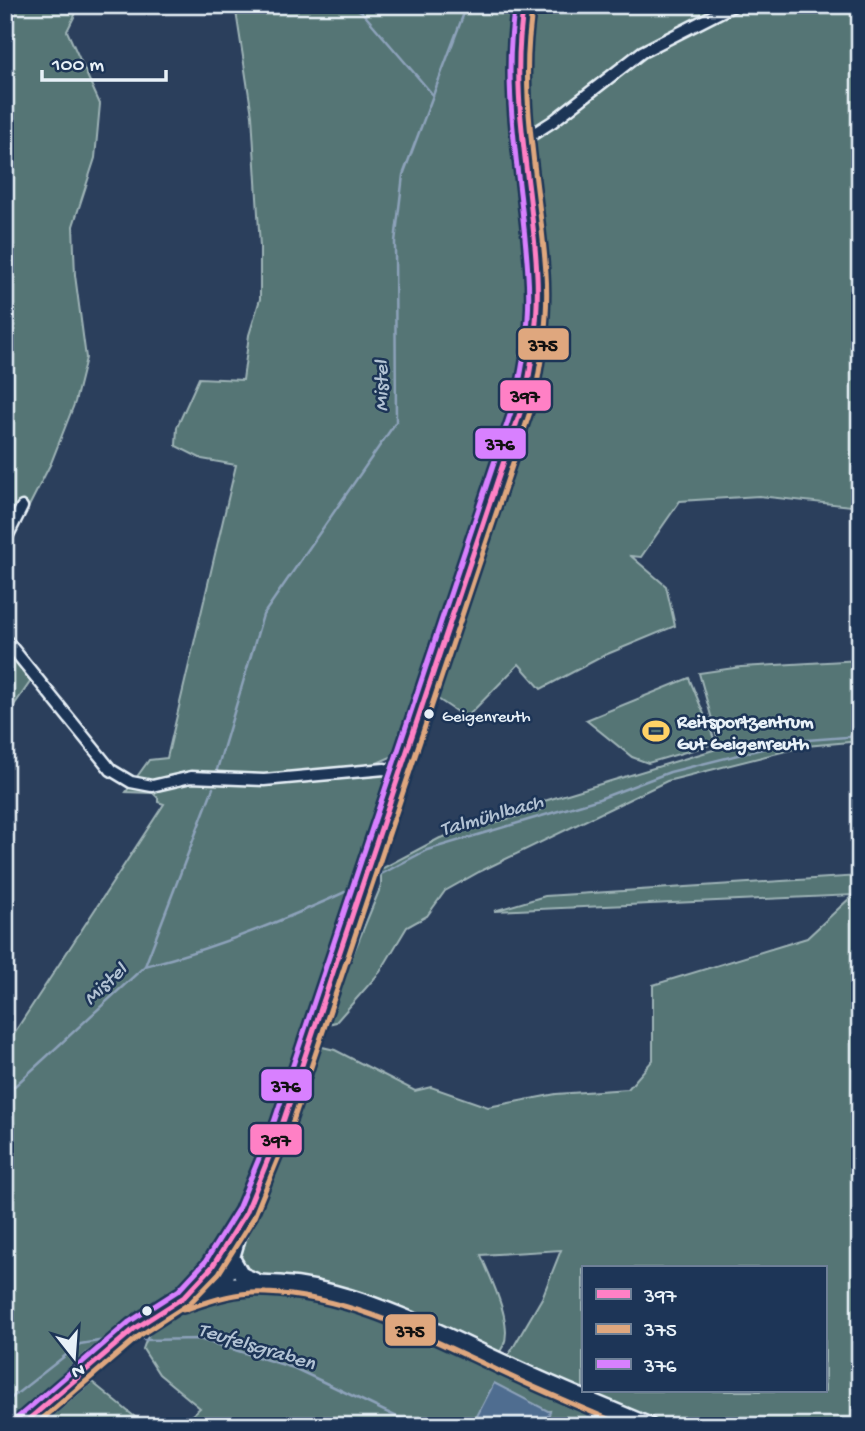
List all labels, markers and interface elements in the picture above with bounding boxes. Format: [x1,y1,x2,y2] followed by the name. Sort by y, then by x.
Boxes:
[42,38,166,82] scale bar
[51,54,104,79] text: 100 m
[517,327,570,361] line badge: 375
[527,336,558,359] text: 375
[371,359,396,411] water label: Mistel
[499,379,552,412] line badge: 397
[509,387,541,410] text: 397
[474,427,527,460] line badge: 376
[484,435,515,458] text: 376
[422,707,436,721] marker: Geigenreuth
[442,708,531,728] place label: Geigenreuth
[676,712,814,757] place label: Reitsportzentrum Gut Geigenreuth
[641,716,671,746] sports icon: Reitsportzentrum Gut Geigenreuth
[437,791,547,844] water label: Talmühlbach
[79,958,135,1012] water label: Mistel
[260,1068,313,1102] line badge: 376
[270,1077,301,1100] text: 376
[249,1123,303,1156] line badge: 397
[260,1131,292,1154] text: 397
[582,1266,826,1392] legend
[643,1286,677,1311] text: 397
[140,1304,154,1318] unlabelled marker
[384,1313,437,1347] line badge: 375
[194,1319,319,1378] water label: Teufelsgraben
[643,1320,677,1345] text: 375
[38,1322,108,1392] north arrow
[394,1322,425,1345] text: 375
[643,1356,677,1381] text: 376
[69,1357,87,1383] text: N

